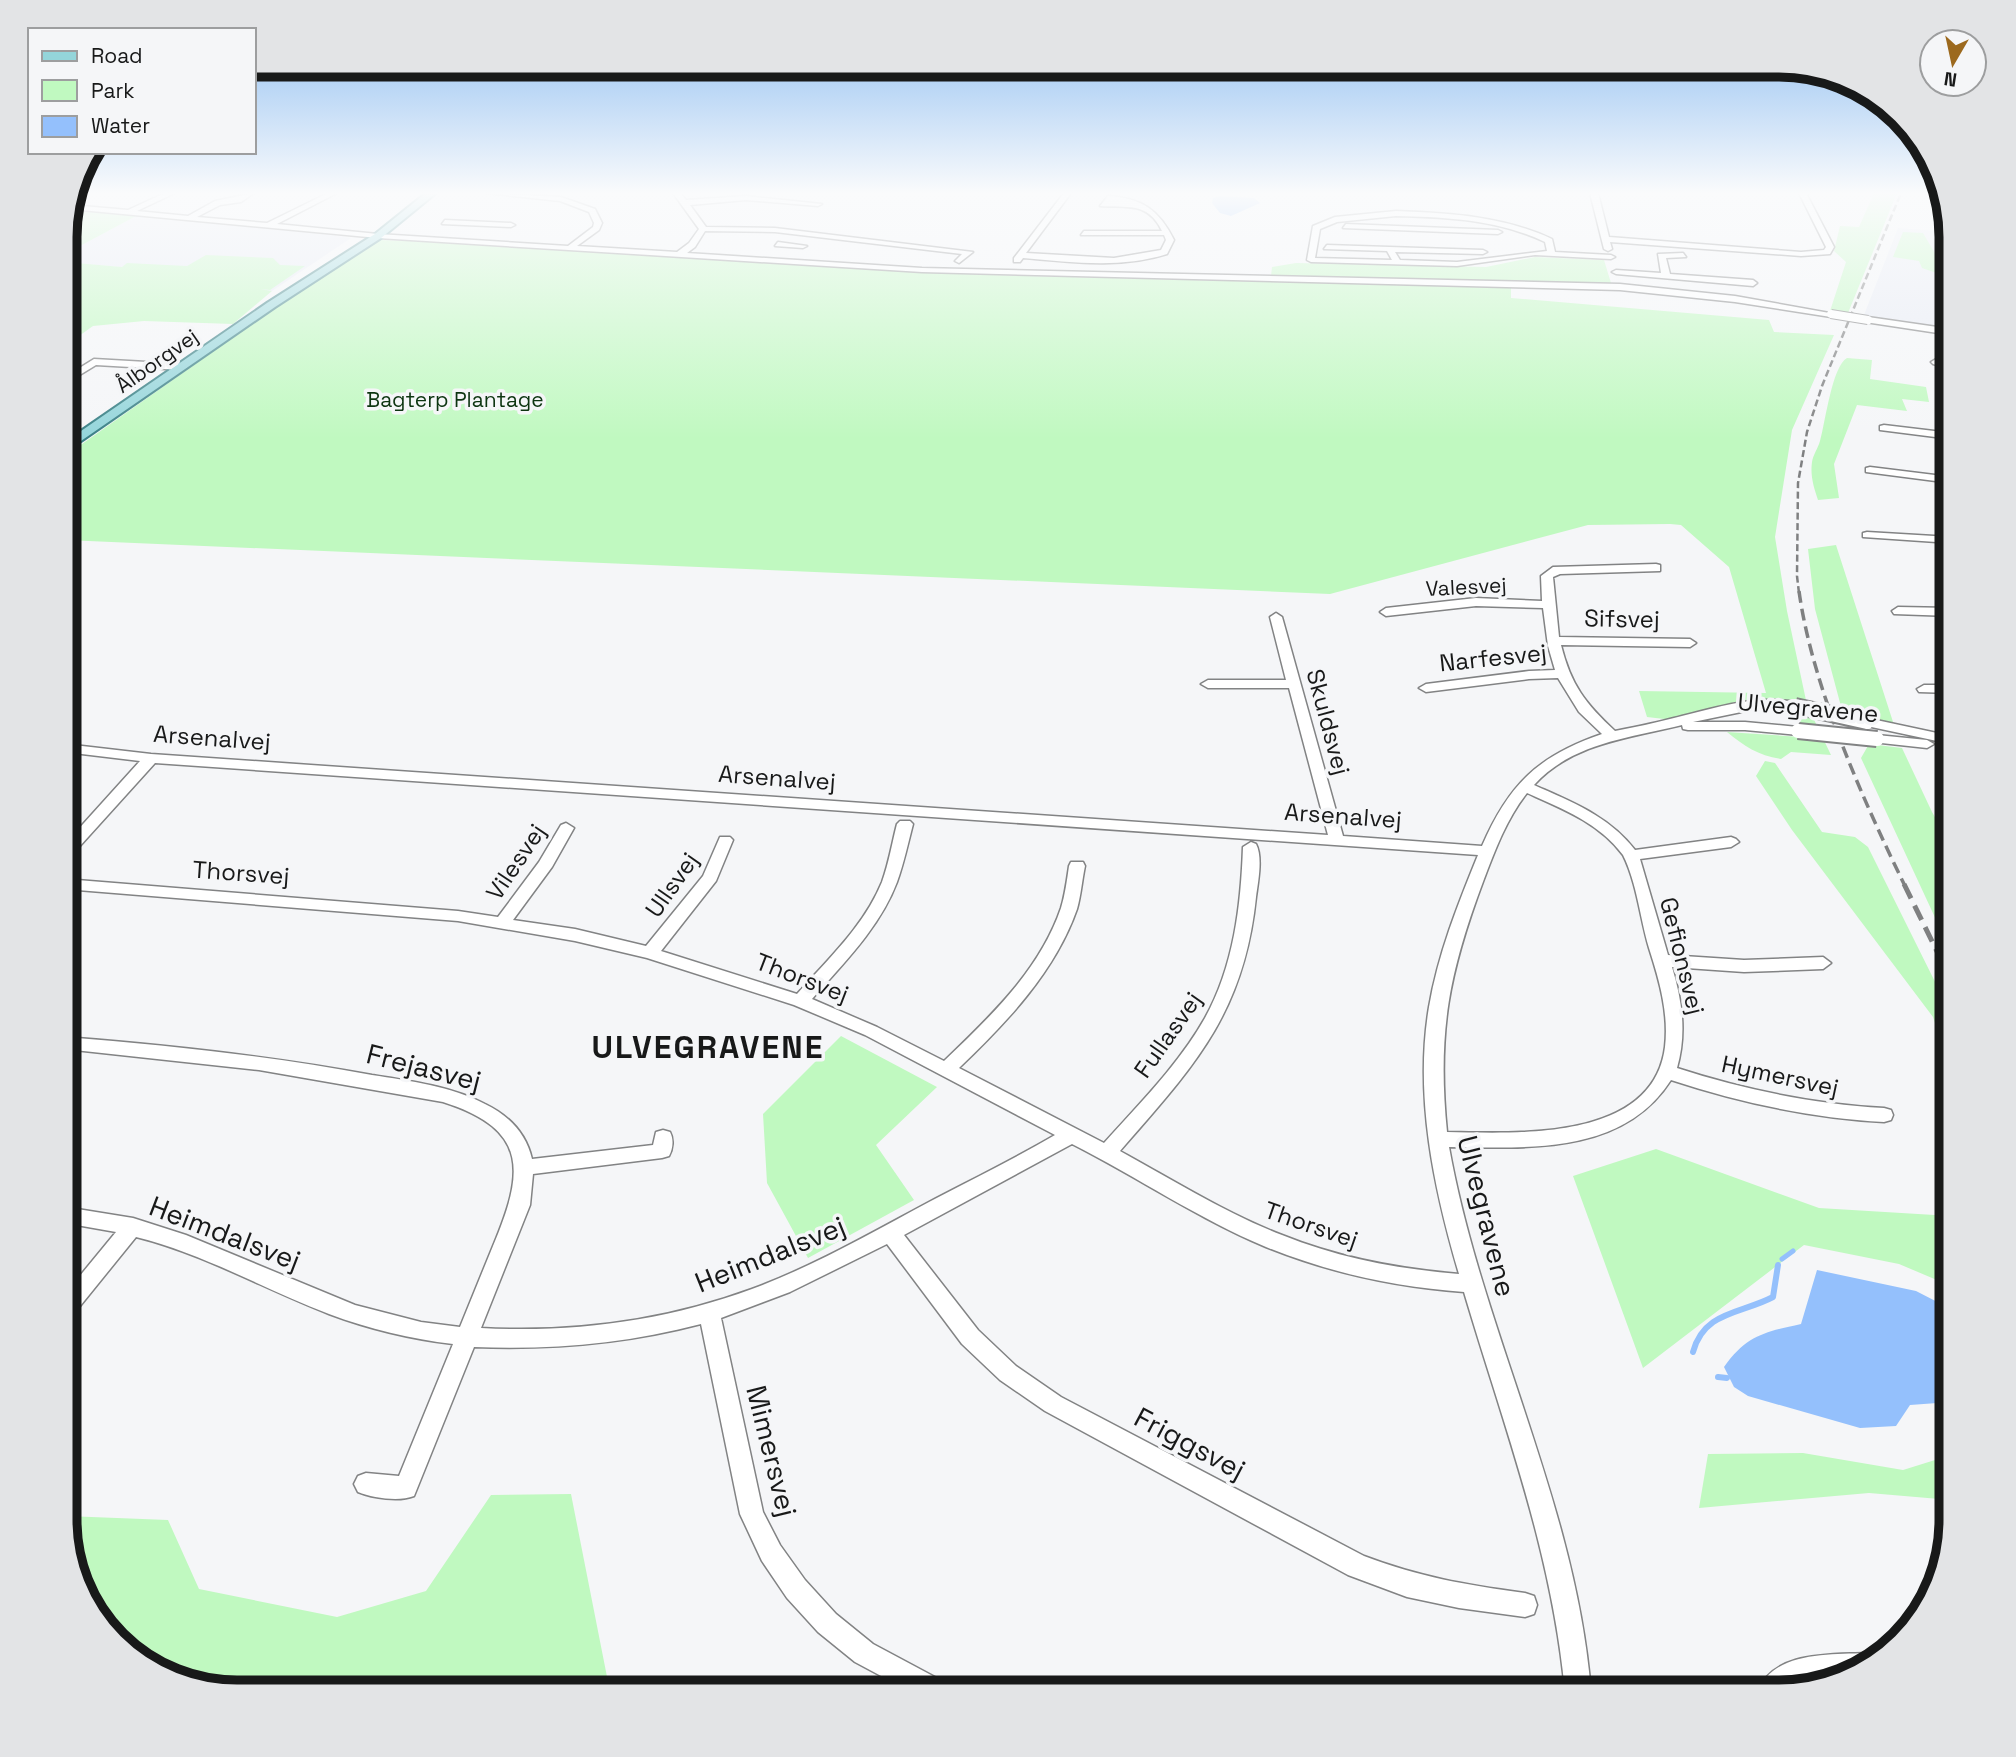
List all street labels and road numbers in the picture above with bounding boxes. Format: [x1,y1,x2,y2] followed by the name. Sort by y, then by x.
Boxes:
[110,322,203,399] street label: Ålborgvej
[1425,571,1507,602] street label: Valesvej
[1584,602,1660,635] street label: Sifsvej
[1438,636,1548,679] street label: Narfesvej
[1299,665,1357,778] street label: Skuldsvej
[1736,686,1880,729] street label: Ulvegravene
[152,718,272,757] street label: Arsenalvej
[717,758,837,797] street label: Arsenalvej
[1283,796,1403,835] street label: Arsenalvej
[479,818,552,906] street label: Vilesvej
[638,846,705,923] street label: Ullsvej
[191,854,291,891] street label: Thorsvej
[1653,894,1712,1018] street label: Gefionsvej
[751,946,853,1009] street label: Thorsvej
[1127,986,1208,1084] street label: Fullasvej
[363,1035,485,1099] street label: Frejasvej
[1719,1048,1841,1103] street label: Hymersvej
[1450,1132,1524,1300] street label: Ulvegravene
[144,1188,306,1278] street label: Heimdalsvej
[1260,1194,1362,1255] street label: Thorsvej
[689,1208,851,1300] street label: Heimdalsvej
[738,1382,806,1520] street label: Mimersvej
[1128,1399,1252,1487] street label: Friggsvej

